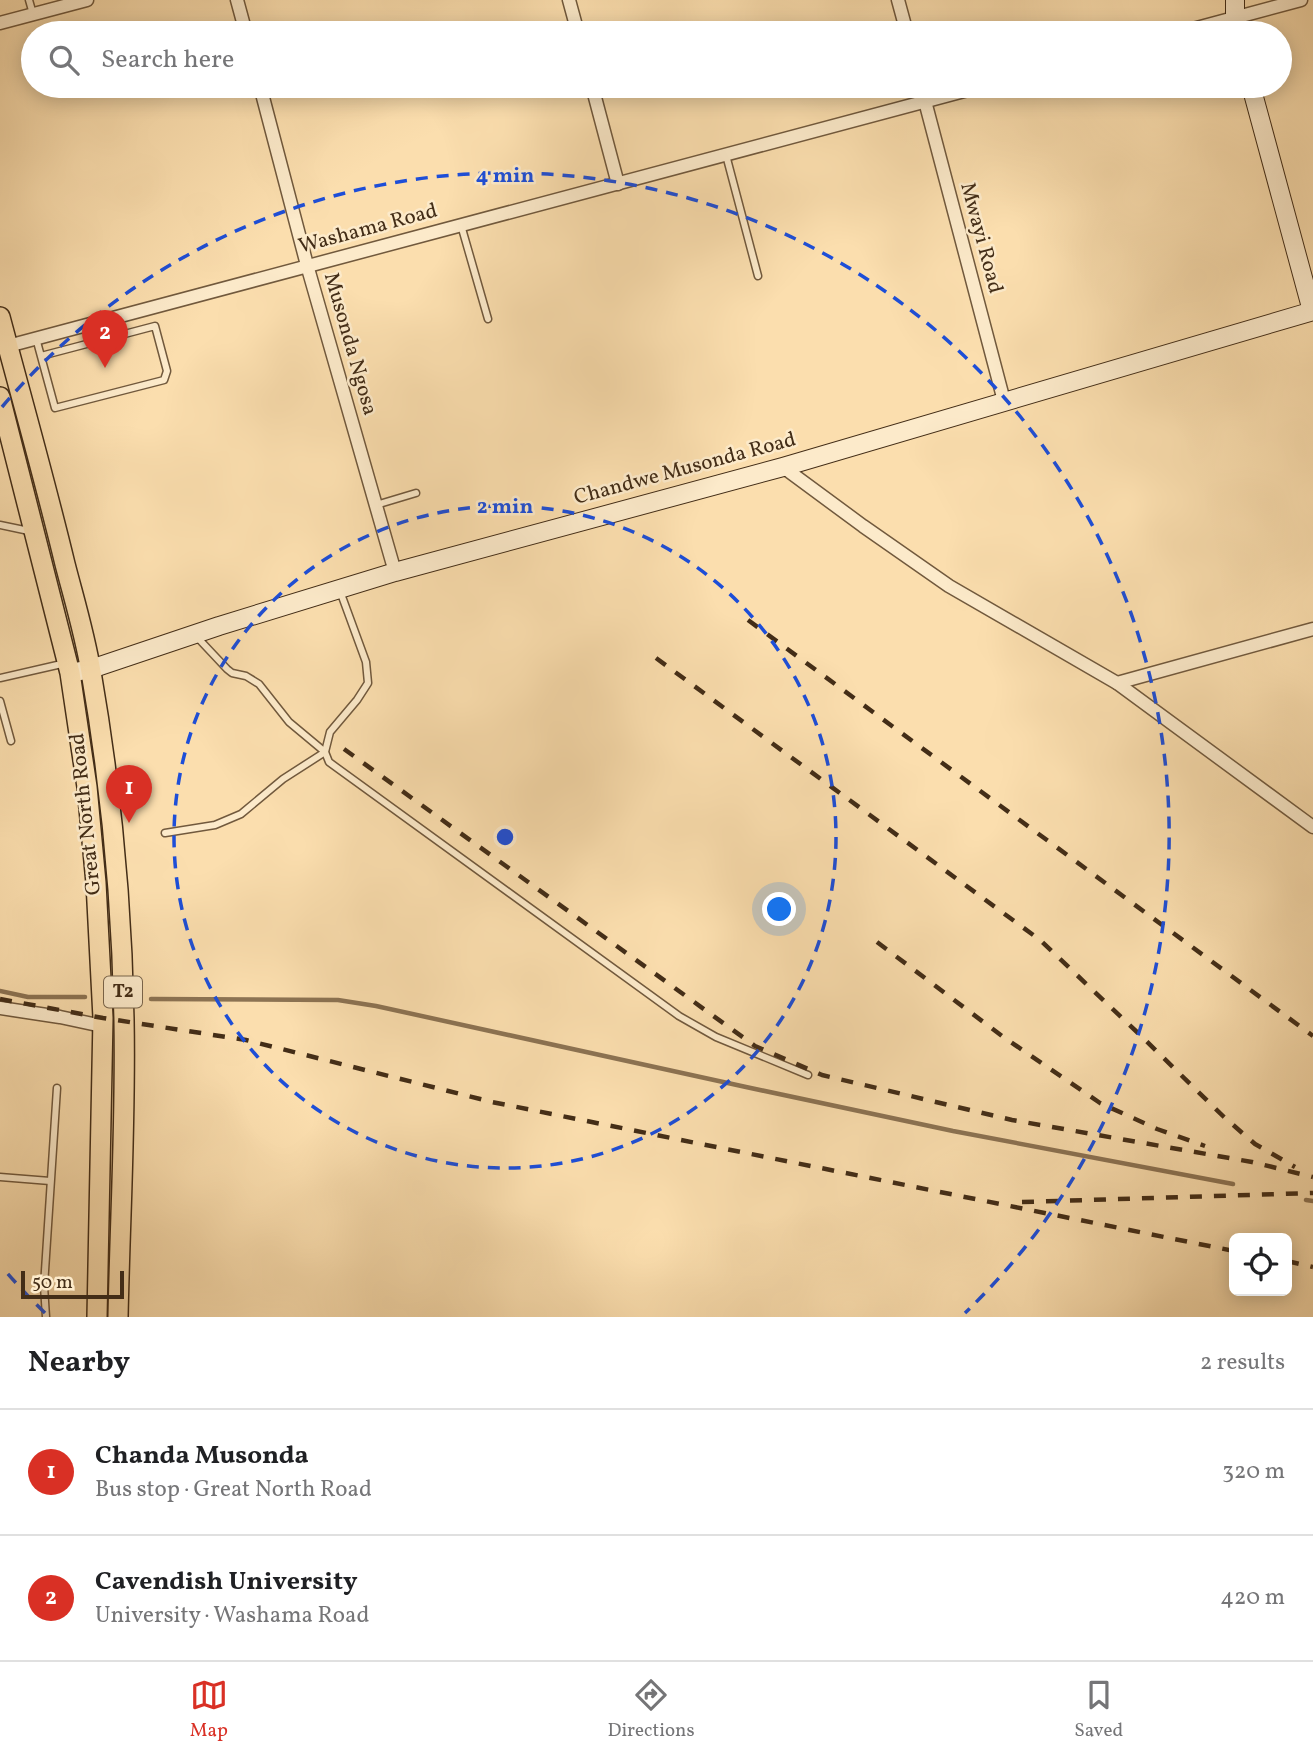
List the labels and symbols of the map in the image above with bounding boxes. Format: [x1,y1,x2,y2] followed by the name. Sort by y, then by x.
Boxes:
[476,162,534,191] text: 4 min
[952,179,1010,297] street label: Mwayi Road
[295,197,441,261] street label: Washama Road
[316,269,384,419] street label: Musonda Ngosa
[82,310,128,368] pin: 2
[571,425,799,513] street label: Chandwe Musonda Road
[477,493,533,522] text: 2 min
[63,731,109,897] street label: Great North Road
[106,765,152,823] pin: 1
[493,825,517,849] centre of rings
[762,892,796,926] your location
[104,976,142,1008] road number: T2
[21,1268,124,1300] scale bar

